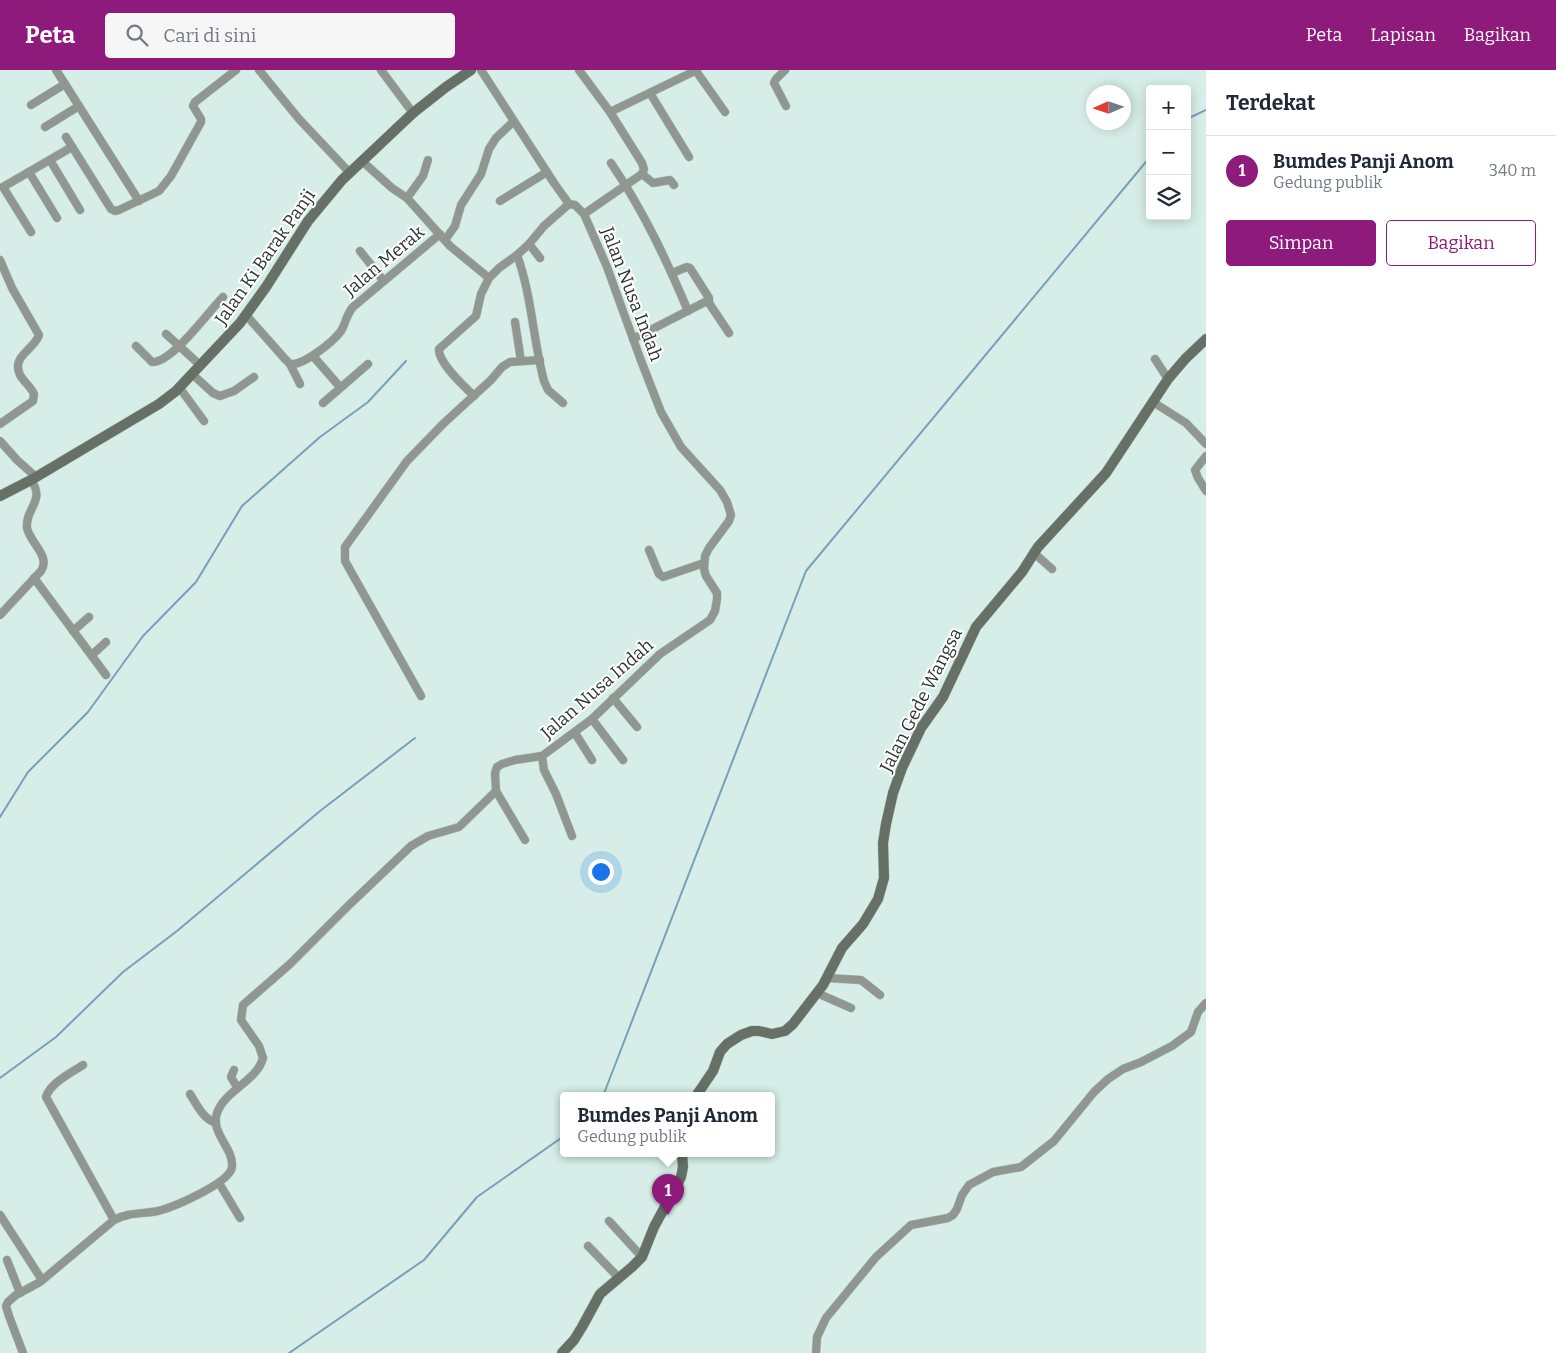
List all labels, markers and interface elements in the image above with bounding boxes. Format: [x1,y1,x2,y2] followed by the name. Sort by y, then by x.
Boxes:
[105,13,455,58] search box
[25,21,75,49] text: Peta
[123,21,151,49] icon: search
[163,24,256,47] text: Cari di sini
[1306,24,1342,46] text: Peta
[1370,24,1436,46] text: Lapisan
[1464,24,1531,46] text: Bagikan
[1086,85,1131,130] north arrow
[1146,85,1191,220] map controls
[1146,85,1191,130] button: +
[1226,90,1315,116] text: Terdekat
[1146,130,1191,175] button: −
[1273,150,1454,173] text: Bumdes Panji Anom
[1239,161,1245,180] text: 1
[1489,161,1536,180] text: 340 m
[1273,173,1382,192] text: Gedung publik
[1146,175,1191,220] button: layers
[209,185,320,330] street label: Jalan Ki Barak Panji
[1226,220,1376,266] button: Simpan
[1386,220,1536,266] button: Bagikan
[339,221,429,302] street label: Jalan Merak
[596,223,668,364] street label: Jalan Nusa Indah
[875,624,967,777] street label: Jalan Gede Wangsa
[535,634,658,744] street label: Jalan Nusa Indah
[588,859,614,885] your location
[560,1092,775,1157] popup
[577,1104,758,1127] text: Bumdes Panji Anom
[577,1127,686,1146] text: Gedung publik
[652,1174,684,1215] pin: 1

